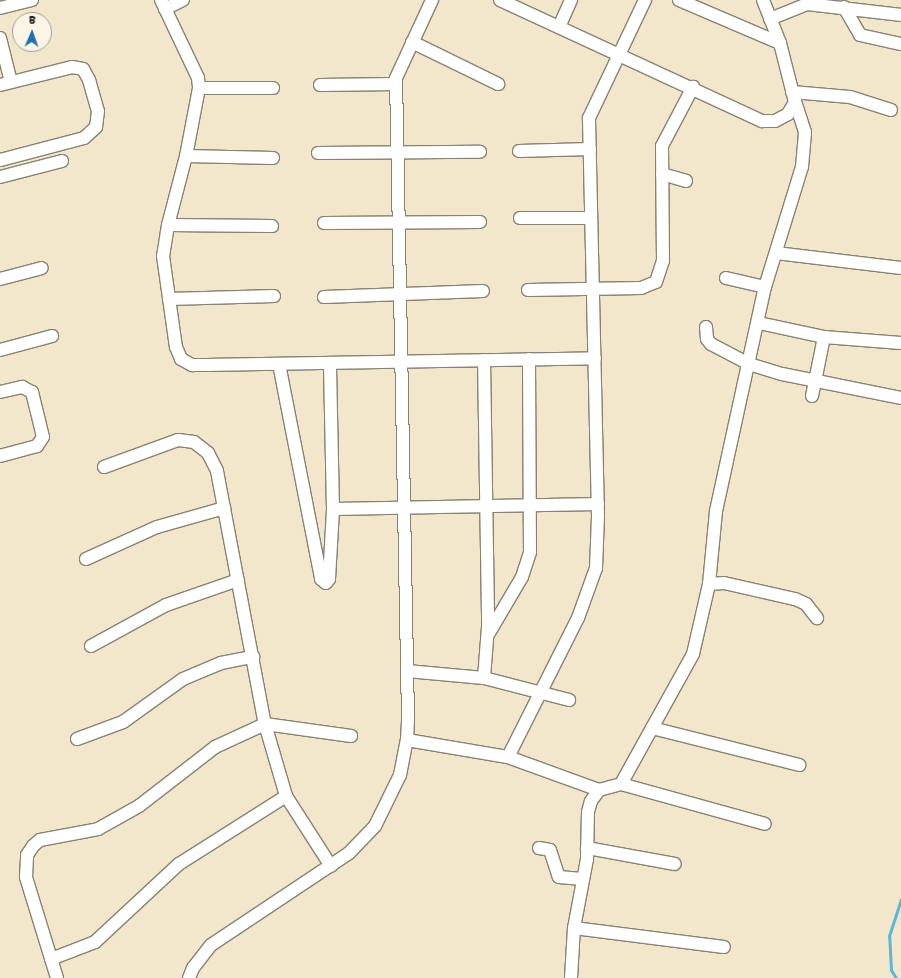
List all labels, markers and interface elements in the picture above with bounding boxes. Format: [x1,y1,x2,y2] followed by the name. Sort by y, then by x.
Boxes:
[12,12,52,52] north arrow
[29,13,36,28] text: B

